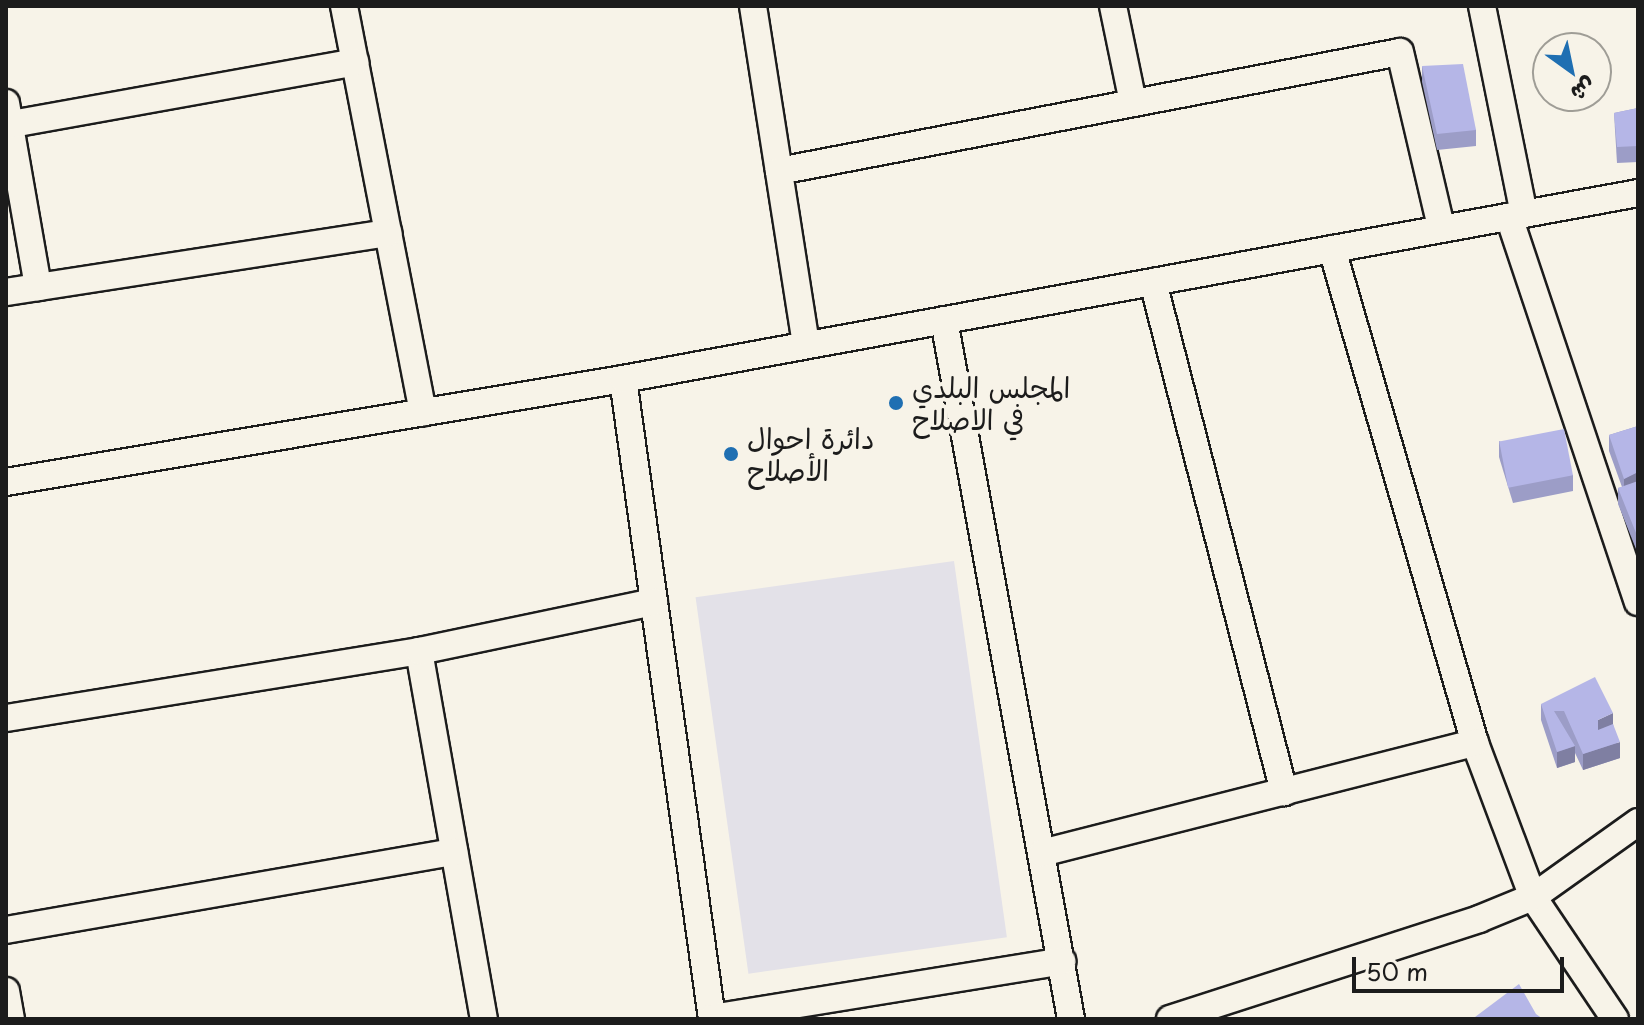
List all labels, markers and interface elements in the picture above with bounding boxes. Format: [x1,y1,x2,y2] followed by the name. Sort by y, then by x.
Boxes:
[1532,32,1612,112] north arrow
[1565,70,1603,111] text: ش
[912,370,1070,436] place label: المجلس البلدي في الاصلاح
[887,394,905,412] marker: المجلس البلدي في الاصلاح
[747,421,874,487] place label: دائرة احوال الأصلاح
[722,445,740,463] marker: دائرة احوال الأصلاح
[1356,941,1568,991] scale bar
[1366,953,1428,989] text: 50 m

